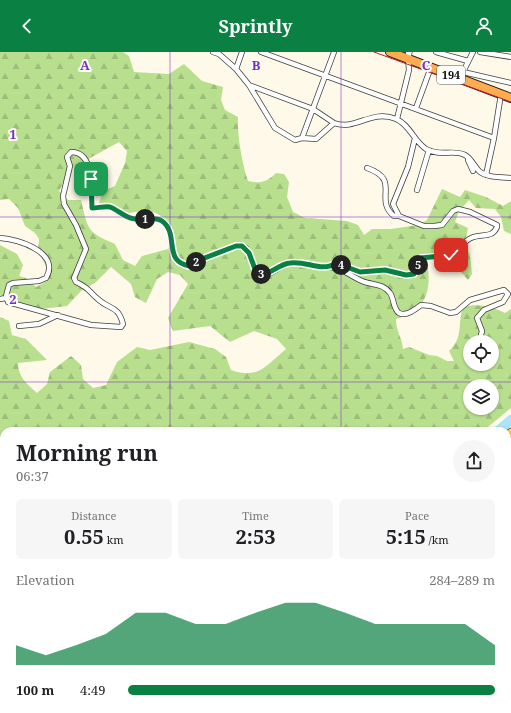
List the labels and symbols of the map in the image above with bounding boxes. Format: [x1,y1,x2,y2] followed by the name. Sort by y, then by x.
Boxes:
[80,56,90,74] text: A
[252,56,261,74] text: B
[422,56,431,74] text: C
[437,66,465,84] road number: 194
[9,125,17,143] text: 1
[74,162,108,196] pin
[135,209,155,229] pin: 1
[434,238,468,272] pin
[186,252,206,272] pin: 2
[331,255,351,275] pin: 4
[408,255,428,275] pin: 5
[251,264,271,284] pin: 3
[9,290,17,308] text: 2

